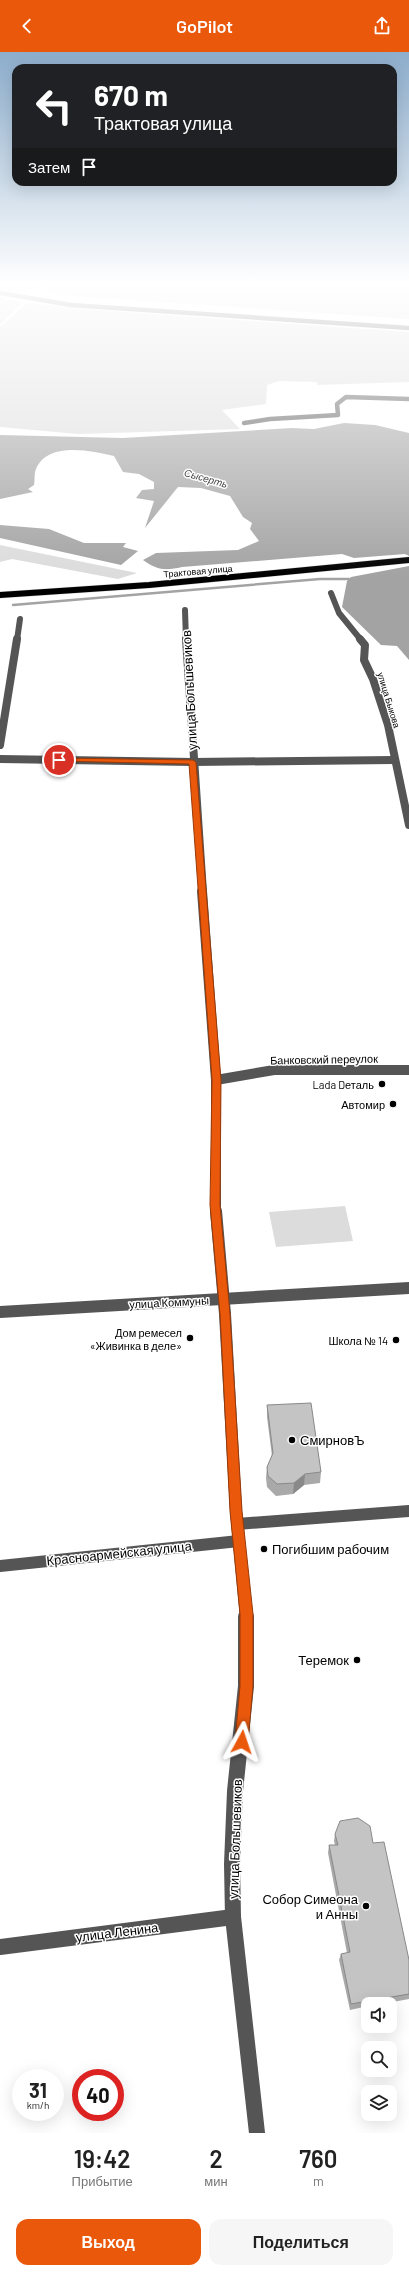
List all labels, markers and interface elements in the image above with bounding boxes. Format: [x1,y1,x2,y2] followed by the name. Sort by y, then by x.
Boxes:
[16,15,38,37] icon: back
[176,15,233,37] text: GoPilot
[371,15,393,37] icon: share
[94,78,168,112] text: 670 m
[28,80,80,132] icon: left
[94,112,232,134] text: Трактовая улица
[78,156,100,178] icon: arrive
[28,158,70,176] text: Затем
[183,466,229,490] water label: Сысерть
[163,563,233,579] street label: Трактовая улица
[178,630,200,750] street label: улица Большевиков
[375,671,403,729] street label: улица Быкова
[42,743,76,777] pin
[48,749,70,771] icon: arrive
[270,1052,378,1066] street label: Банковский переулок
[313,1078,374,1091] place label: Lada Dеталь
[377,1079,387,1089] marker: Lada Dеталь
[341,1098,385,1111] place label: Автомир
[388,1099,398,1109] marker: Автомир
[129,1293,209,1311] street label: улица Коммуны
[90,1326,182,1352] place label: Дом ремесел «Живинка в деле»
[185,1333,195,1343] marker: Дом ремесел «Живинка в деле»
[328,1334,388,1347] place label: Школа № 14
[391,1335,401,1345] marker: Школа № 14
[300,1432,364,1448] place label: СмирновЪ
[287,1435,297,1445] marker: СмирновЪ
[46,1537,193,1569] street label: Красноармейская улица
[272,1541,389,1557] place label: Погибшим рабочим
[259,1544,269,1554] marker: Погибшим рабочим
[298,1652,349,1668] place label: Теремок
[352,1655,362,1665] marker: Теремок
[221,1721,263,1763] position arrow
[225,1779,245,1899] street label: улица Большевиков
[262,1891,359,1922] place label: Собор Симеона и Анны
[361,1901,371,1911] marker: Собор Симеона и Анны
[75,1919,160,1945] street label: улица Ленина
[361,1997,397,2121] map controls
[361,1997,397,2033] button: sound
[361,2041,397,2077] button: search
[72,2069,124,2121] speed limit sign: 40
[29,2078,47,2102] text: 31
[361,2085,397,2121] button: layers
[27,2099,49,2111] text: km/h
[74,2144,131,2173] text: 19:42
[209,2144,223,2173] text: 2
[299,2144,337,2173] text: 760
[72,2173,133,2189] text: Прибытие
[204,2173,228,2189] text: мин
[313,2173,324,2189] text: m
[16,2219,201,2265] button: Выход
[209,2219,393,2265] button: Поделиться

